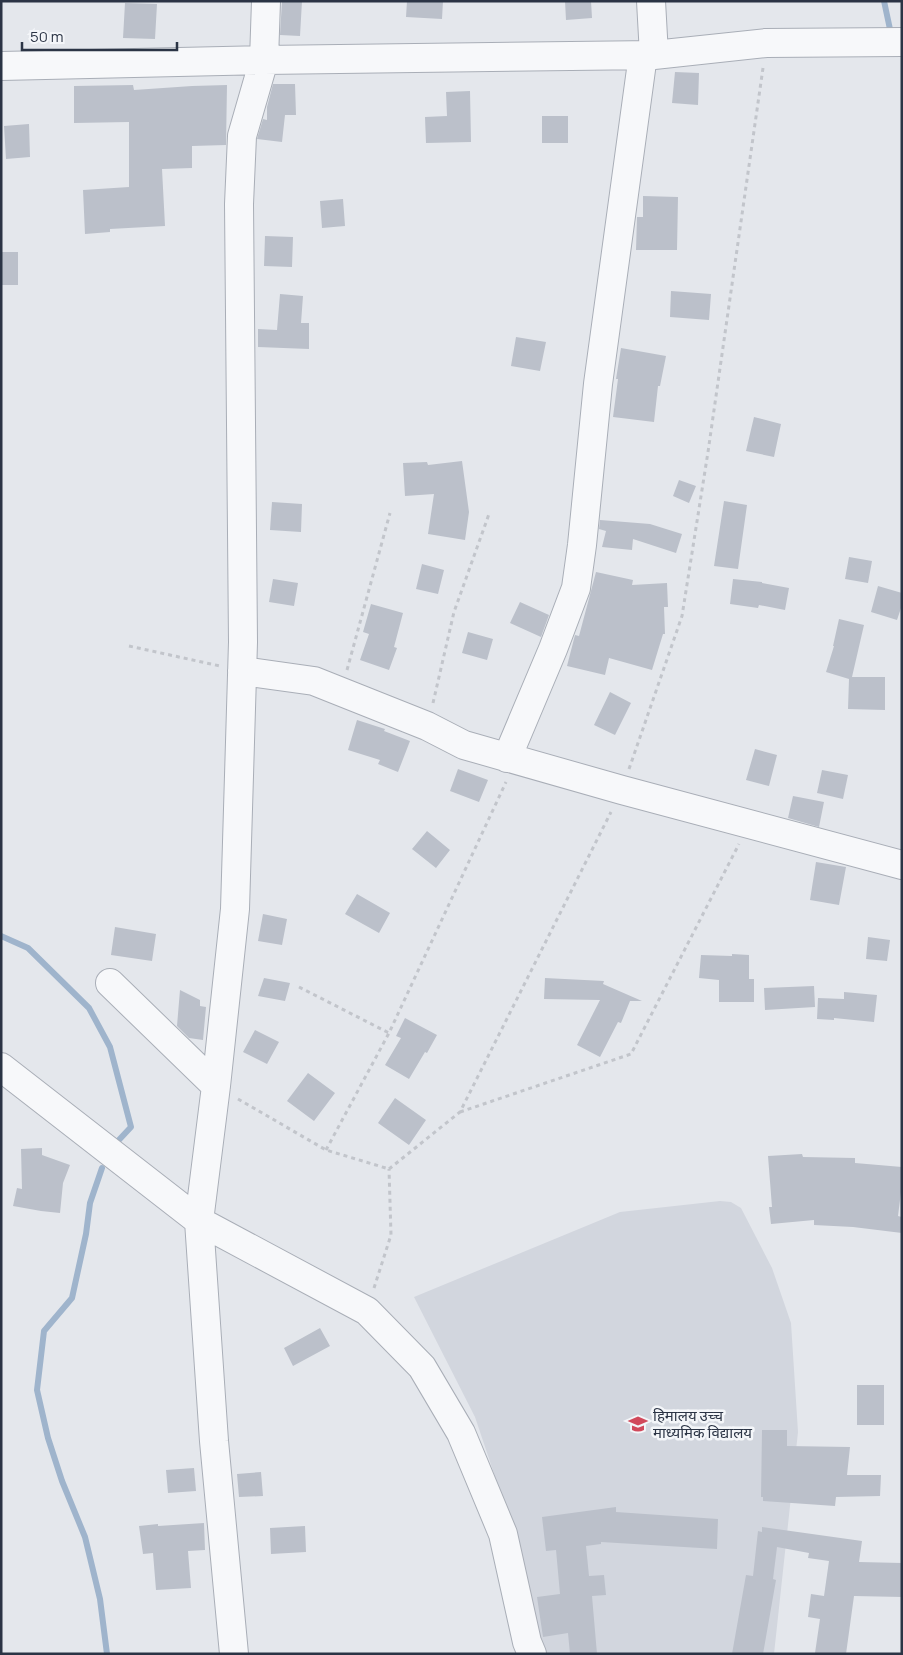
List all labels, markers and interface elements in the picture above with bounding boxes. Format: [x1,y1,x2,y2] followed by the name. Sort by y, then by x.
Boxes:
[22,20,178,52] scale bar
[30,26,64,47] text: 50 m
[653,1405,752,1443] place label: हिमालय उच्च माध्यमिक विद्यालय
[627,1413,649,1435] school or university icon: हिमालय उच्च माध्यमिक विद्यालय

